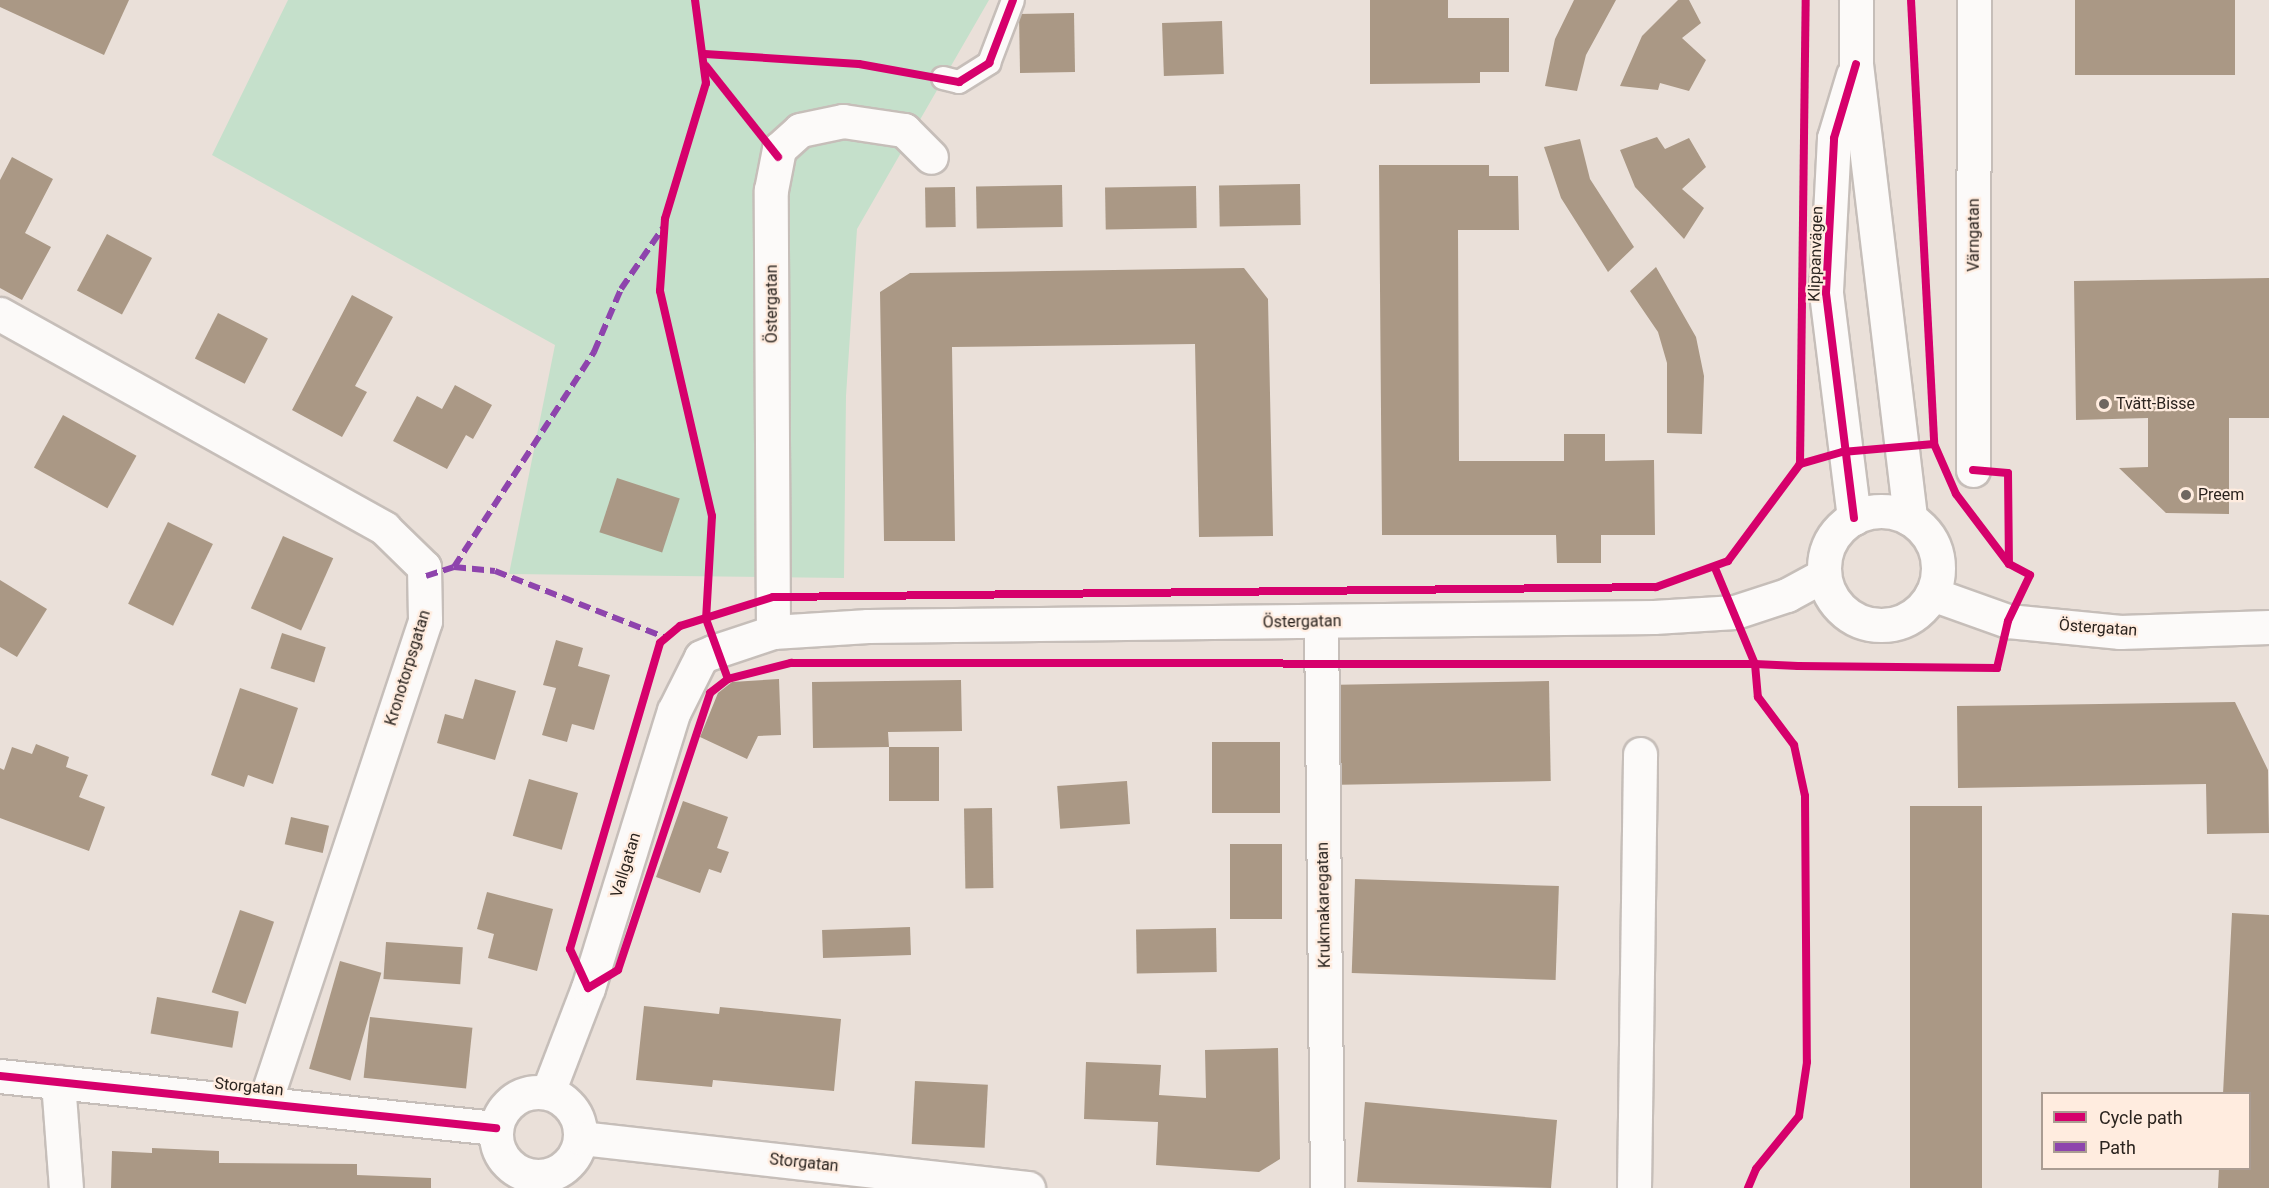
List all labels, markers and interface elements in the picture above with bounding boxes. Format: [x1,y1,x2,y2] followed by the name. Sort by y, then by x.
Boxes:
[1964,198,1984,272] street label: Värngatan
[1805,206,1827,302] street label: Klippanvägen
[762,265,782,343] street label: Östergatan
[2116,394,2195,414] place label: Tvätt-Bisse
[2097,397,2111,411] marker: Tvätt-Bisse
[2198,485,2244,505] place label: Preem
[2179,488,2193,502] marker: Preem
[381,608,435,728] street label: Kronotorpsgatan
[1262,612,1342,632] street label: Östergatan
[2058,616,2138,640] street label: Östergatan
[607,830,645,900] street label: Vallgatan
[1313,842,1335,968] street label: Krukmakaregatan
[213,1074,285,1100] street label: Storgatan
[2041,1092,2251,1170] legend
[2099,1107,2183,1128] text: Cycle path
[2099,1137,2136,1158] text: Path
[768,1150,840,1176] street label: Storgatan

